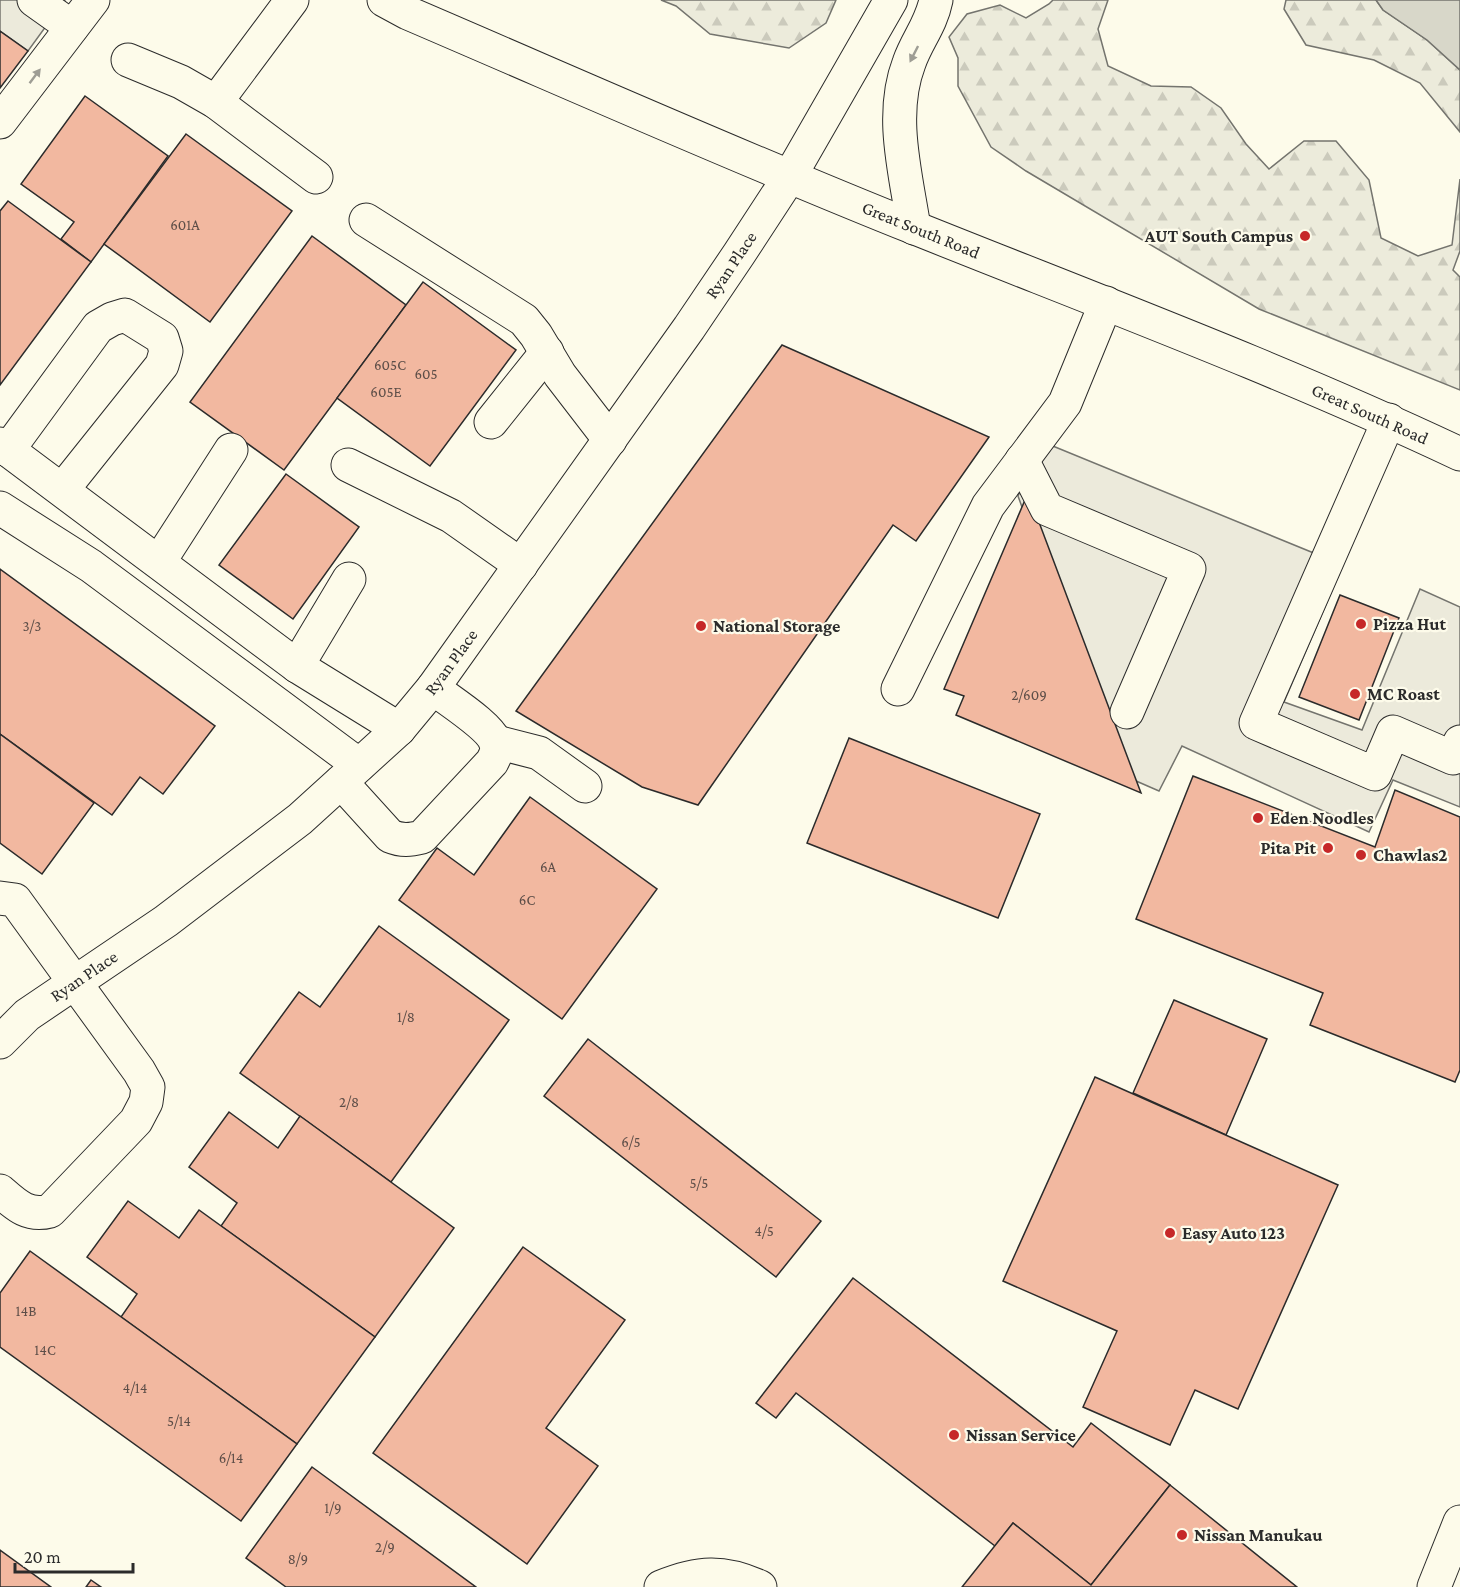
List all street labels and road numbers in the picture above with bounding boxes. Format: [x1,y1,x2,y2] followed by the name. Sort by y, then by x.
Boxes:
[859,197,983,263] street label: Great South Road
[701,228,761,302] street label: Ryan Place
[1309,379,1432,449] street label: Great South Road
[420,625,482,699] street label: Ryan Place
[47,946,121,1006] street label: Ryan Place

